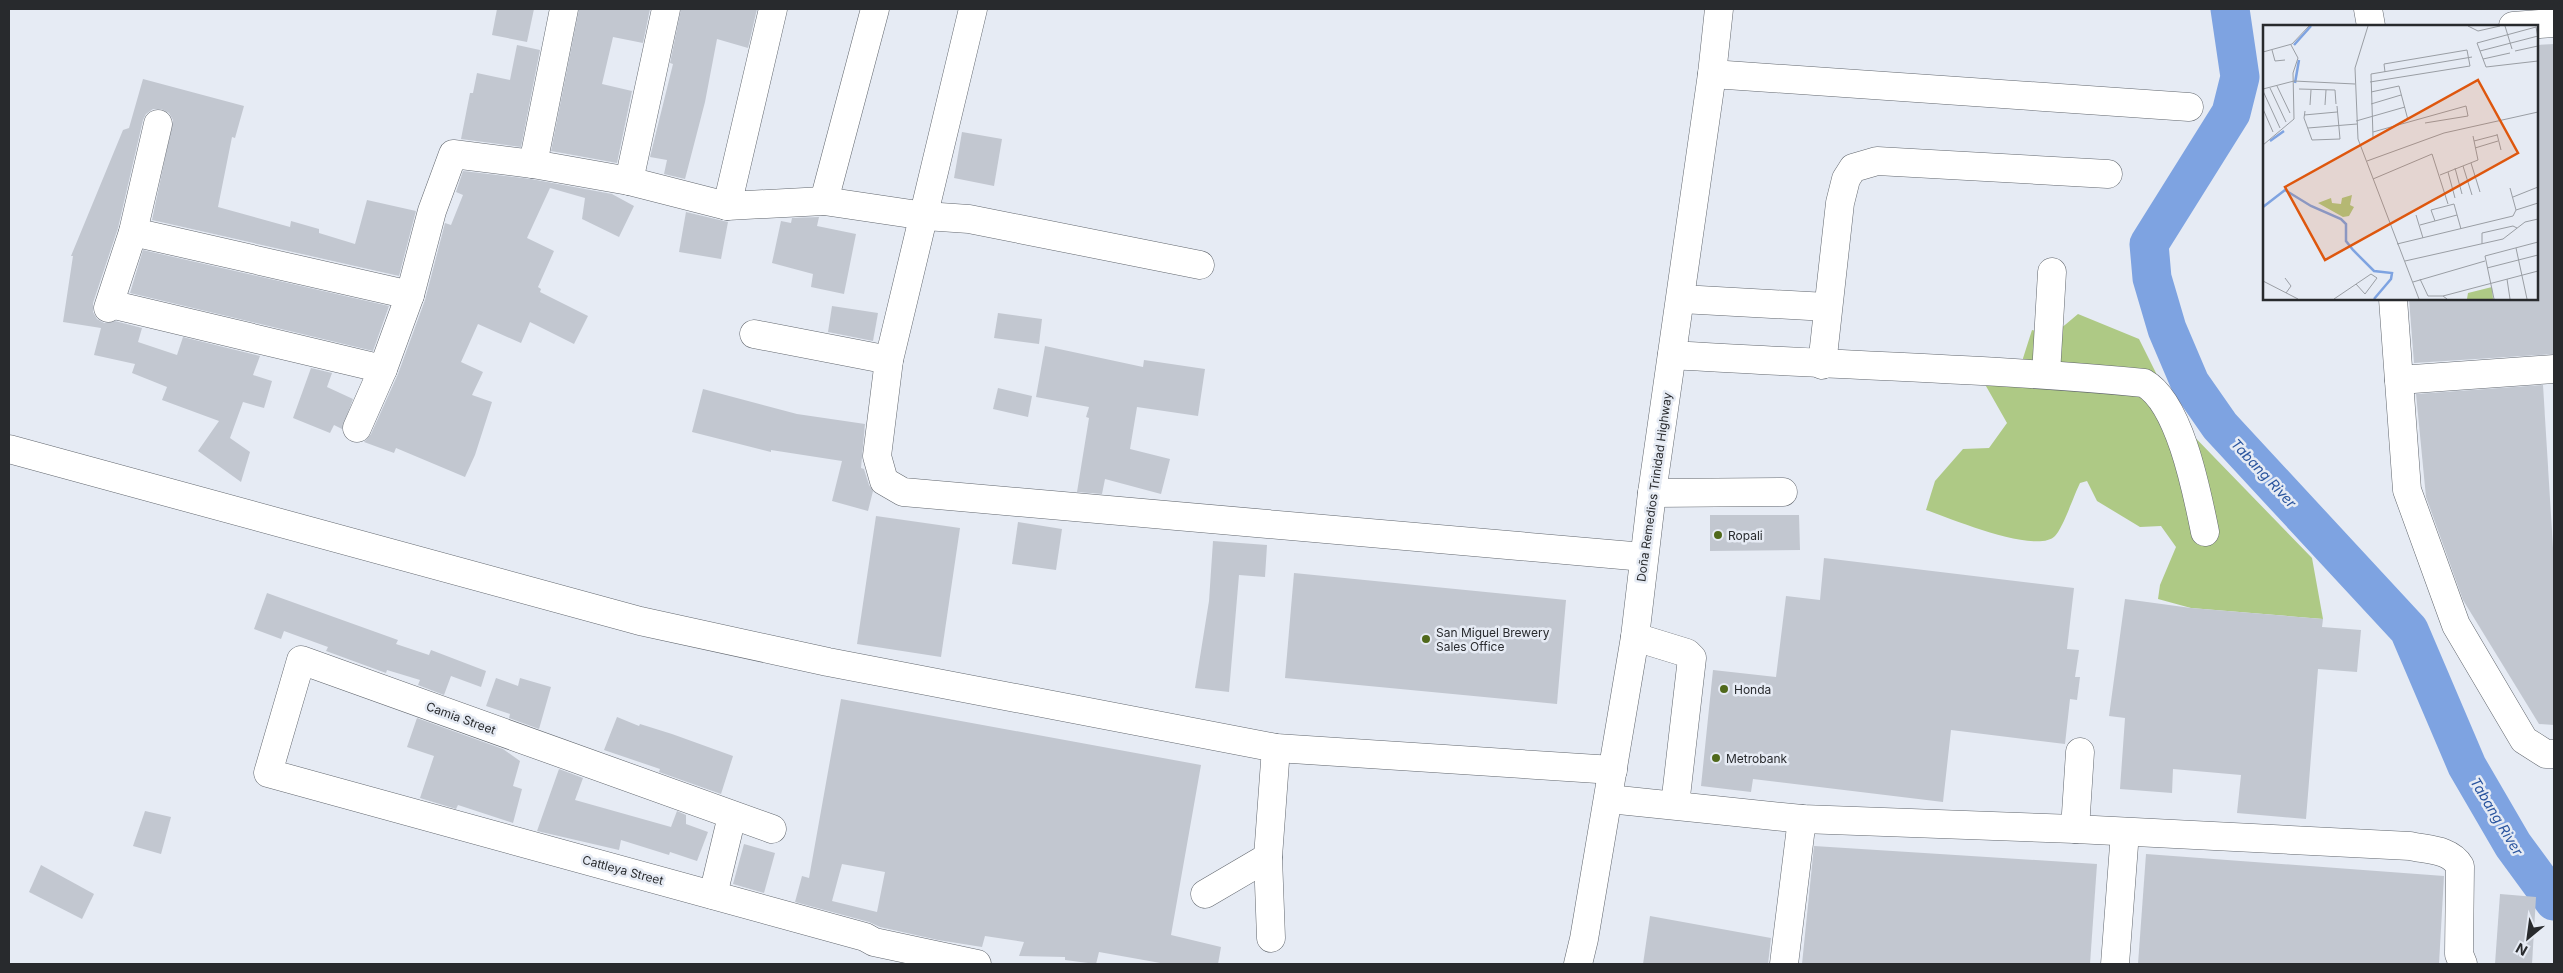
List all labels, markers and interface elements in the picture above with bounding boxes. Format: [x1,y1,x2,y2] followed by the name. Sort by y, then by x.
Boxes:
[2263,25,2538,300] inset map
[1633,391,1675,583] street label: Doña Remedios Trinidad Highway
[2228,435,2301,511] water label: Tabang River
[1728,528,1763,543] place label: Ropali
[1712,529,1724,541] marker: Ropali
[1436,625,1550,654] place label: San Miguel Brewery Sales Office
[1420,633,1432,645] marker: San Miguel Brewery Sales Office
[1734,682,1771,697] place label: Honda
[1718,683,1730,695] marker: Honda
[424,698,498,738] street label: Camia Street
[1726,751,1788,766] place label: Metrobank
[1710,752,1722,764] marker: Metrobank
[2467,774,2527,859] water label: Tabang River
[581,852,665,888] street label: Cattleya Street
[2503,913,2553,963] north arrow
[2513,940,2530,960] text: N

